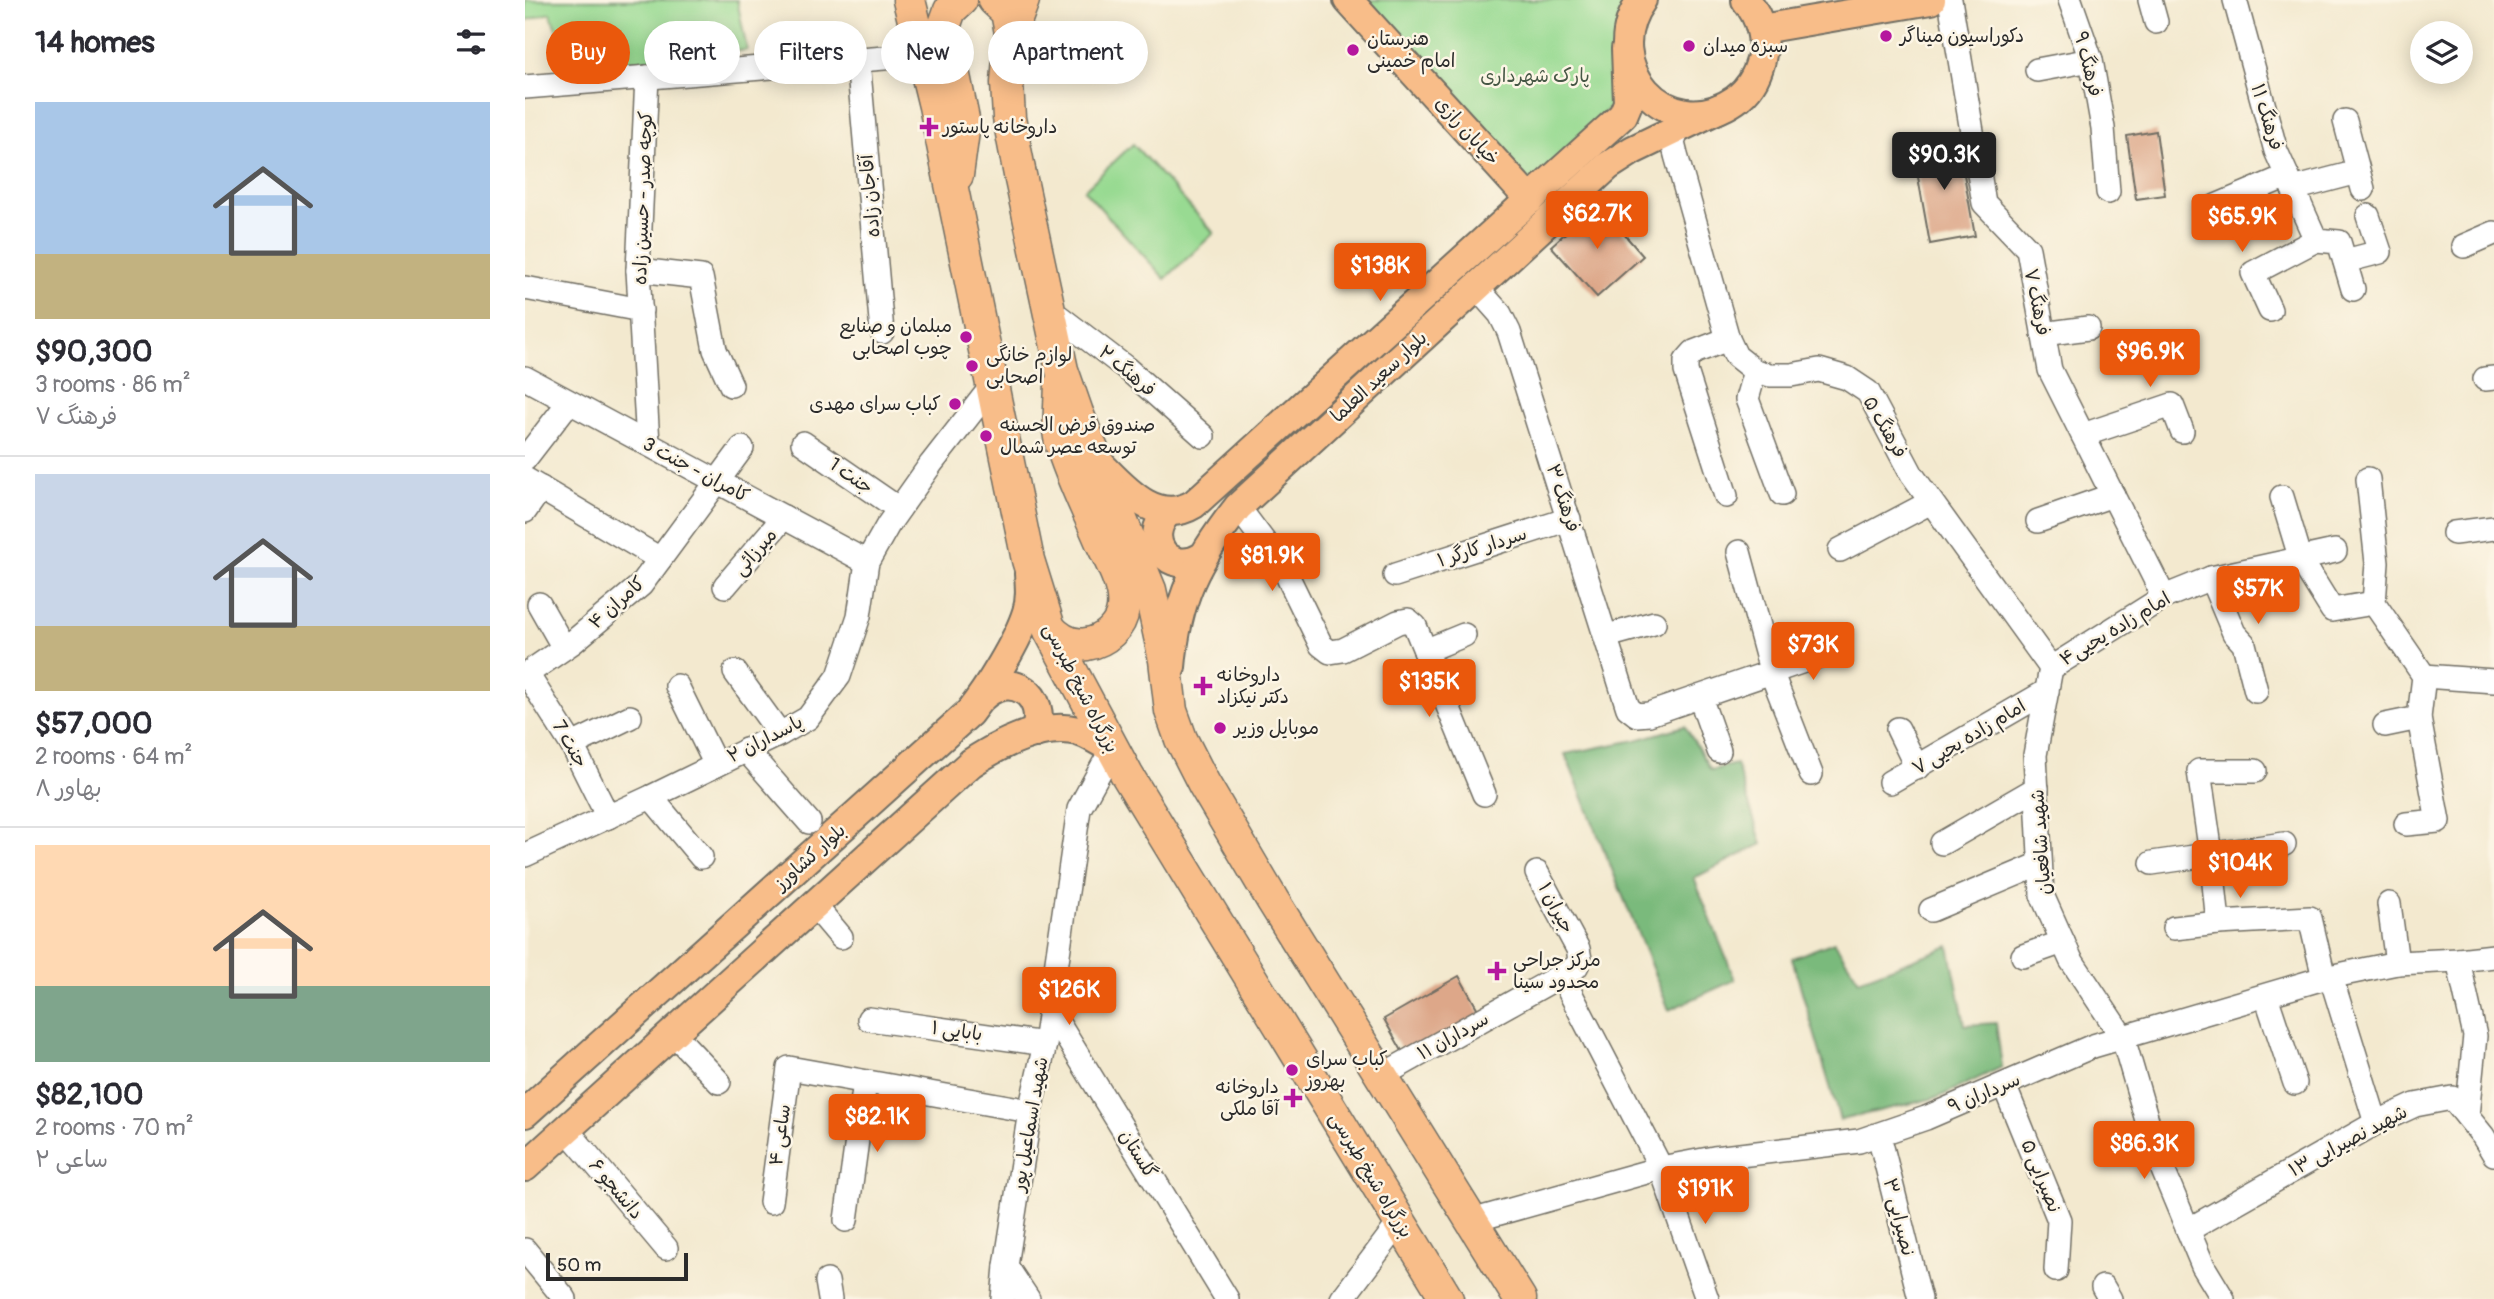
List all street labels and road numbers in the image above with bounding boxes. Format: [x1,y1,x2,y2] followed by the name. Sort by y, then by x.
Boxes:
[2068,29,2108,99] street label: فرهنگ ۹
[2246,81,2288,153] street label: فرهنگ ۱۱
[1430,92,1504,170] street label: خیابان رازی
[628,111,658,285] street label: کوچه صدر - حسین زاده
[854,152,886,238] street label: آقاجان زاده
[2019,266,2055,338] street label: فرهنگ ۷
[1326,326,1432,428] street label: بلوار سعید العلما
[1093,340,1161,402] street label: فرهنگ ۲
[1858,392,1912,462] street label: فرهنگ ۵
[639,432,753,508] street label: کامران - جنت 3
[824,452,878,500] street label: جنت 1
[1541,461,1585,535] street label: فرهنگ ۳
[1434,521,1530,573] street label: سردار کارگر ۱
[728,523,782,581] street label: میرزائی
[584,571,650,635] street label: کامران ۴
[2055,587,2176,673] street label: امام زاده یحیی۴
[1038,619,1124,757] street label: بزرگراه شیخ طبرسی
[1908,694,2031,782] street label: امام زاده یحیی ۷
[723,710,807,768] street label: پاسداران ۲
[547,716,593,772] street label: جنت 7
[2025,788,2057,896] street label: شهید شافعیان
[768,819,851,897] street label: بلوار کشاورز
[1533,878,1579,938] street label: جیران ۱
[1413,1007,1493,1065] street label: سرداران ۱۱
[930,1016,984,1046] street label: بابایی ۱
[1006,1055,1054,1195] street label: شهید اسماعیل پور
[1944,1067,2024,1119] street label: سرداران ۹
[2284,1100,2412,1182] street label: شهید نصیرایی ۱۳
[764,1103,796,1167] street label: ساعی ۴
[1324,1108,1418,1242] street label: بزرگراه شیخ طبرسی
[1114,1125,1162,1183] street label: گلستان
[2016,1136,2066,1216] street label: نصیرایی ۵
[584,1154,648,1224] street label: دانشجو ۶
[1878,1176,1920,1258] street label: نصیرایی ۳

